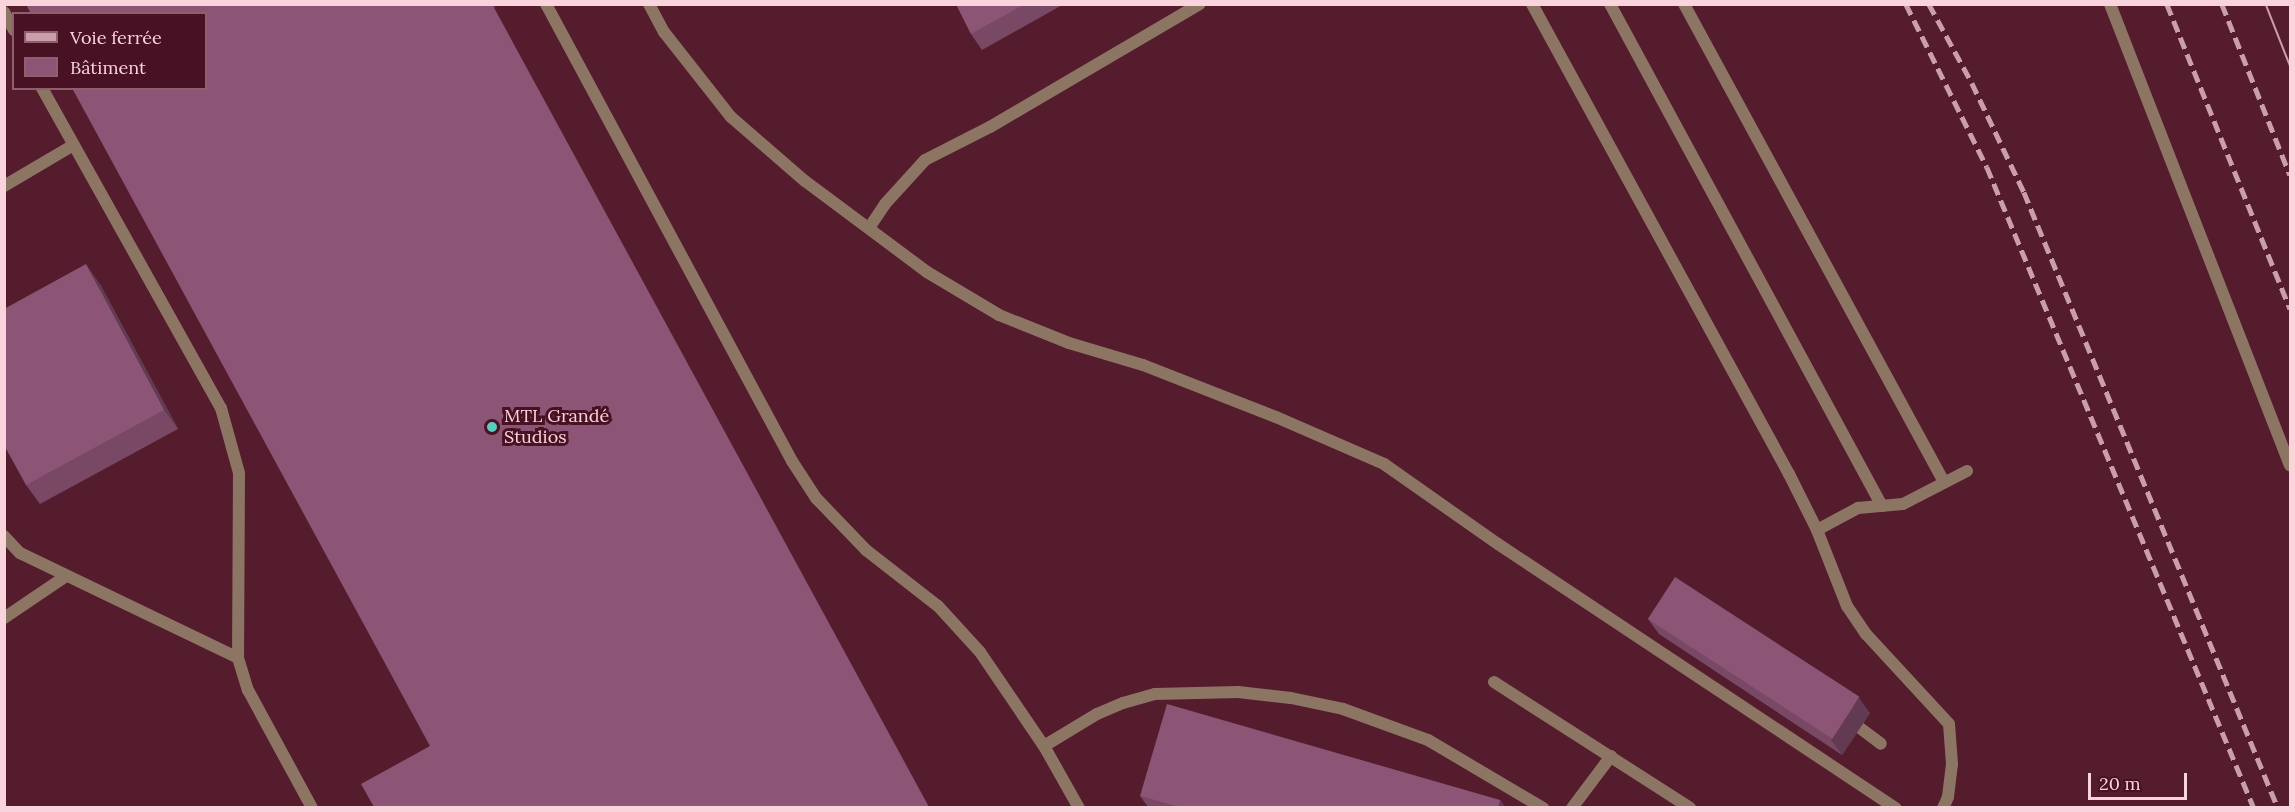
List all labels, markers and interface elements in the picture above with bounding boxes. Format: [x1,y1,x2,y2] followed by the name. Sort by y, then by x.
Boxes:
[12,12,207,90] legend
[70,26,162,49] text: Voie ferrée
[70,56,146,79] text: Bâtiment
[504,406,609,448] place label: MTL Grandé Studios
[485,420,499,434] marker: MTL Grandé Studios
[2091,761,2190,799] scale bar
[2099,772,2141,795] text: 20 m

